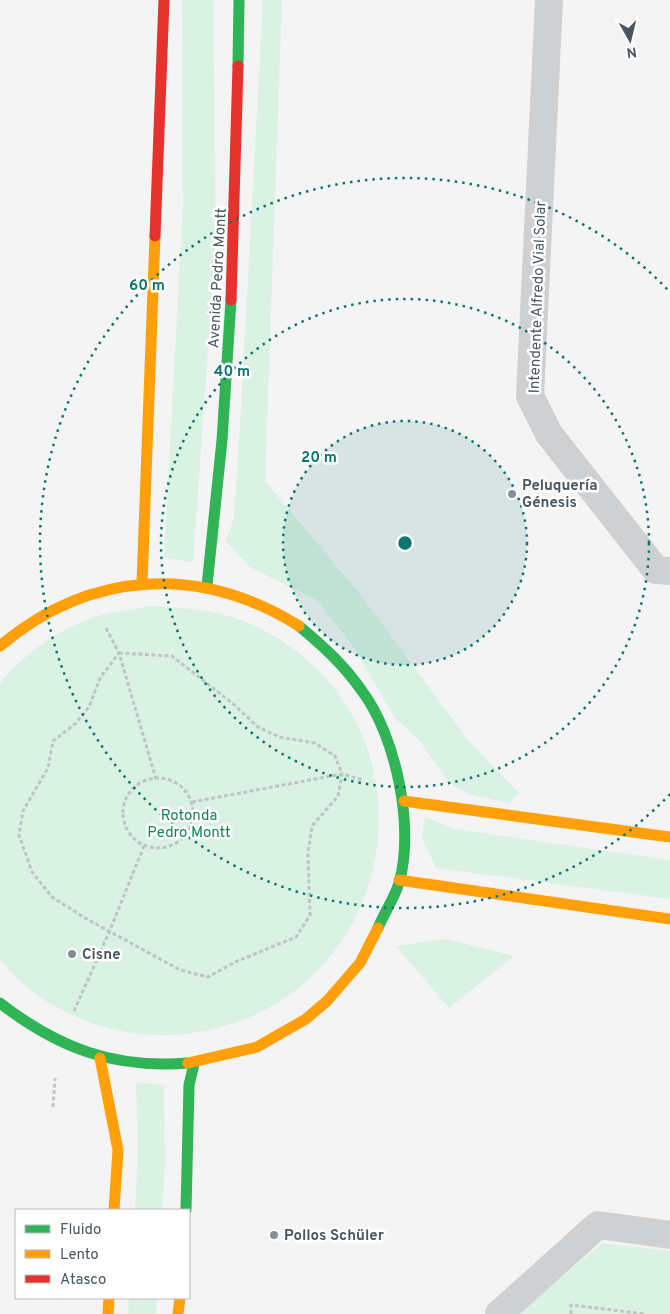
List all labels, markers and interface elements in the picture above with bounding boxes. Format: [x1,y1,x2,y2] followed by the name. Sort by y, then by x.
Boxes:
[605,15,655,65] north arrow
[625,42,638,61] text: N
[526,200,551,394] street label: Intendente Alfredo Vial Solar
[205,207,232,349] street label: Avenida Pedro Montt
[129,277,165,296] text: 60 m
[214,363,250,382] text: 40 m
[301,449,337,468] text: 20 m
[522,477,598,513] place label: Peluquería Génesis
[506,488,518,500] marker: Peluquería Génesis
[396,534,414,552] centre of rings
[147,807,231,843] park label: Rotonda Pedro Montt
[82,946,121,965] place label: Cisne
[66,948,78,960] marker: Cisne
[15,1209,190,1299] legend
[60,1221,101,1240] text: Fluido
[284,1227,385,1246] place label: Pollos Schüler
[268,1229,280,1241] marker: Pollos Schüler
[60,1246,99,1265] text: Lento
[60,1271,106,1290] text: Atasco

